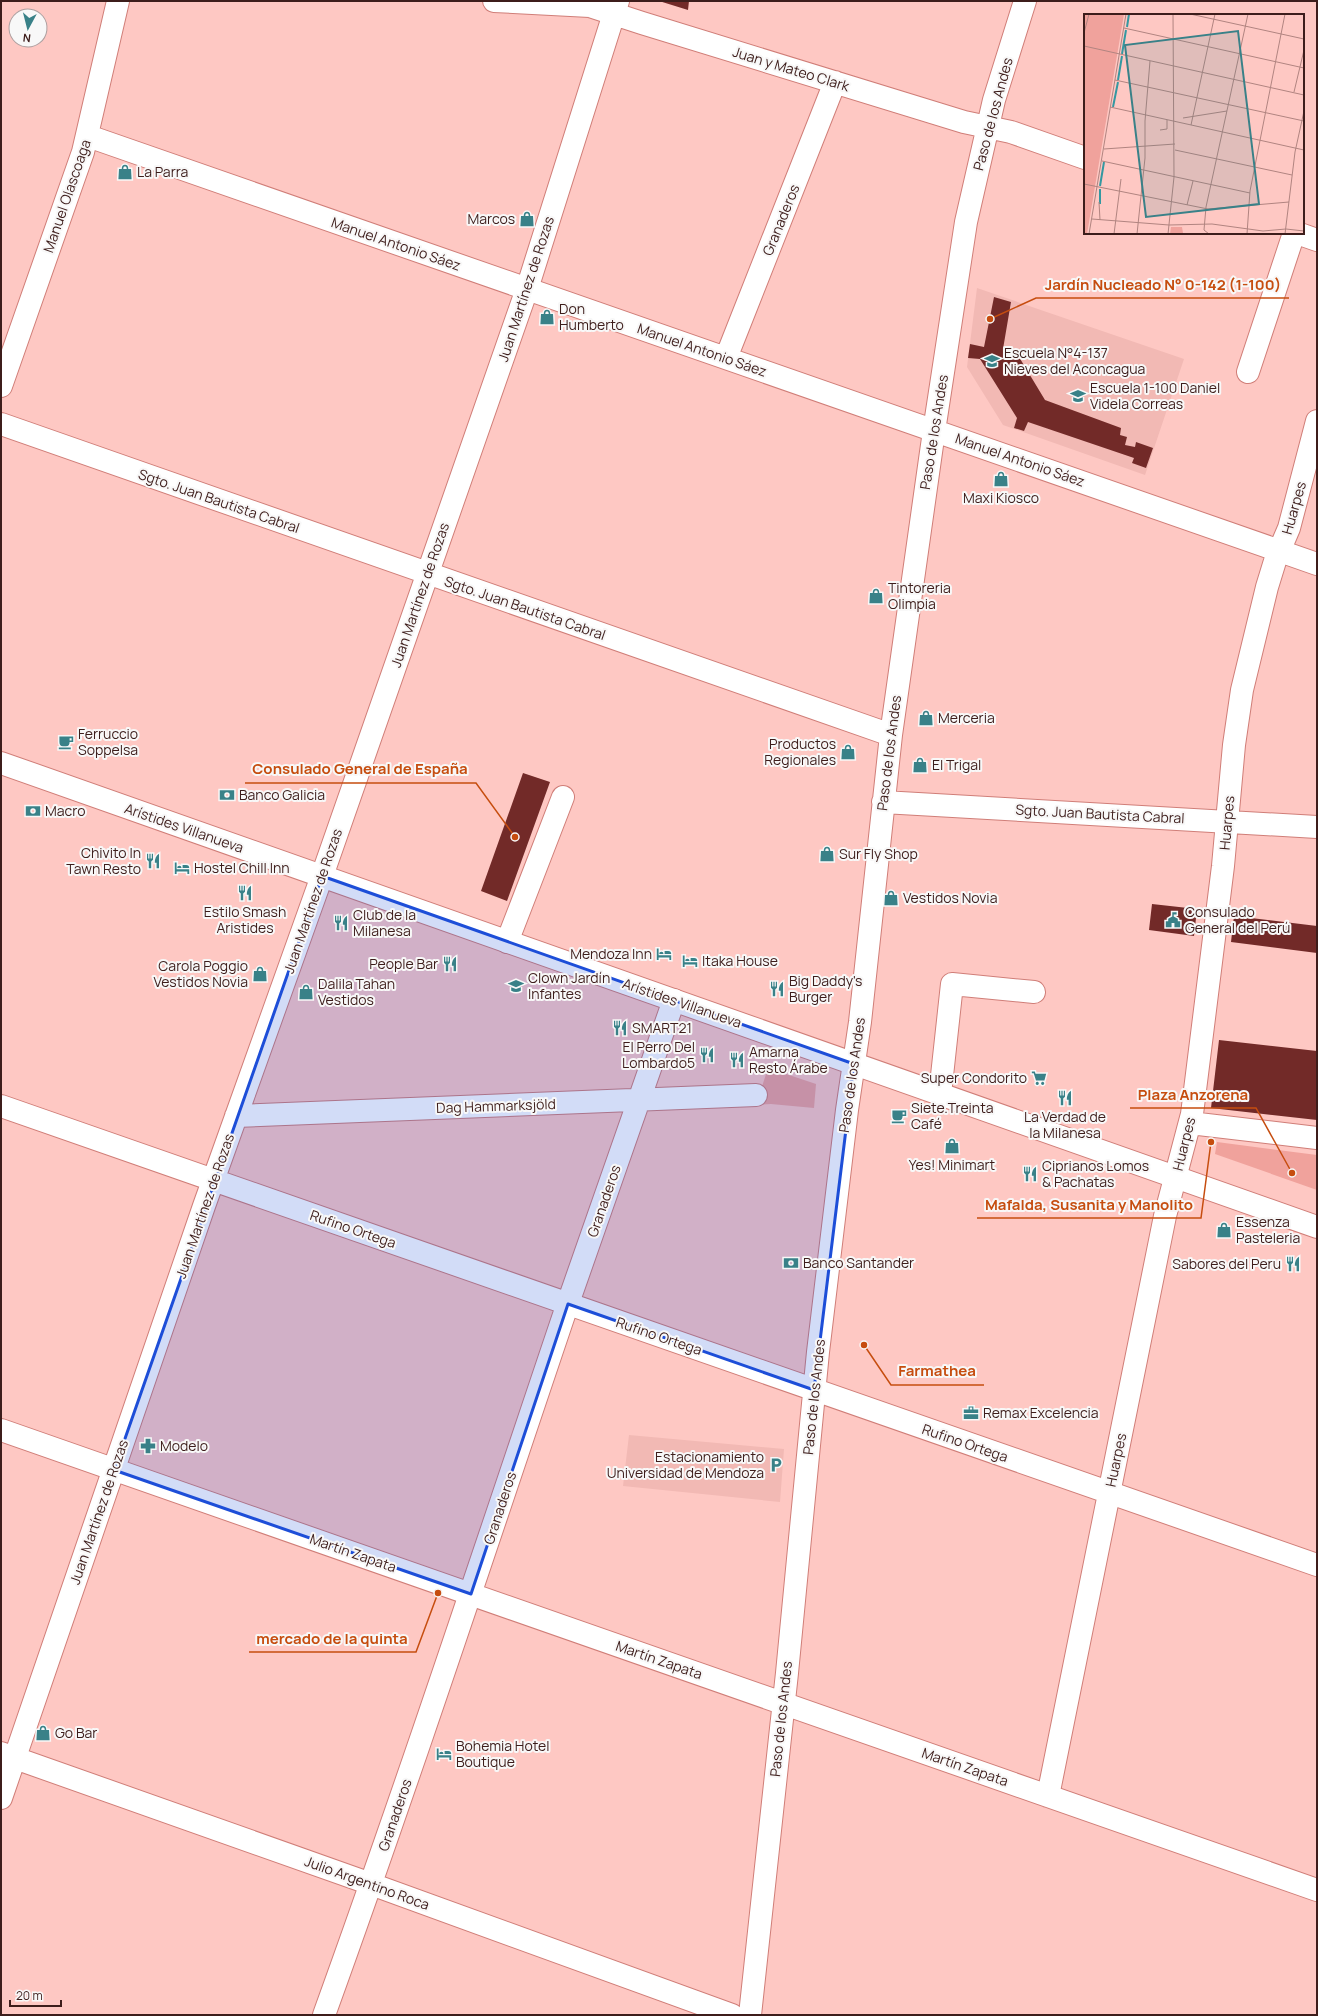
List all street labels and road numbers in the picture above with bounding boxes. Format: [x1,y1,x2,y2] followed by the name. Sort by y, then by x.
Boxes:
[730,42,853,96] street label: Juan y Mateo Clark
[968,55,1017,172] street label: Paso de los Andes
[38,137,95,255] street label: Manuel Olascoaga
[758,181,803,258] street label: Granaderos
[329,212,463,275] street label: Manuel Antonio Sáez
[493,214,558,364] street label: Juan Martínez de Rozas
[635,318,769,381] street label: Manuel Antonio Sáez
[915,373,952,491] street label: Paso de los Andes
[953,428,1087,491] street label: Manuel Antonio Sáez
[136,464,302,537] street label: Sgto. Juan Bautista Cabral
[1277,479,1310,537] street label: Huarpes
[386,520,453,670] street label: Juan Martínez de Rozas
[442,571,608,644] street label: Sgto. Juan Bautista Cabral
[872,694,905,812] street label: Paso de los Andes
[1215,795,1238,851] street label: Huarpes
[122,798,246,857] street label: Arístides Villanueva
[1015,800,1185,827] street label: Sgto. Juan Bautista Cabral
[279,826,346,976] street label: Juan Martínez de Rozas
[620,973,744,1032] street label: Arístides Villanueva
[834,1016,869,1134] street label: Paso de los Andes
[436,1094,556,1117] street label: Dag Hammarksjöld
[1168,1115,1199,1173] street label: Huarpes
[171,1131,238,1281] street label: Juan Martínez de Rozas
[582,1162,625,1240] street label: Granaderos
[308,1205,399,1252] street label: Rufino Ortega
[614,1312,705,1359] street label: Rufino Ortega
[798,1338,829,1456] street label: Paso de los Andes
[920,1419,1011,1466] street label: Rufino Ortega
[1101,1431,1130,1489] street label: Huarpes
[65,1437,132,1587] street label: Juan Martínez de Rozas
[479,1469,520,1547] street label: Granaderos
[307,1529,399,1576] street label: Martín Zapata
[613,1636,705,1683] street label: Martín Zapata
[765,1660,796,1778] street label: Paso de los Andes
[919,1743,1011,1790] street label: Martín Zapata
[373,1776,416,1854] street label: Granaderos
[302,1851,432,1914] street label: Julio Argentino Roca

